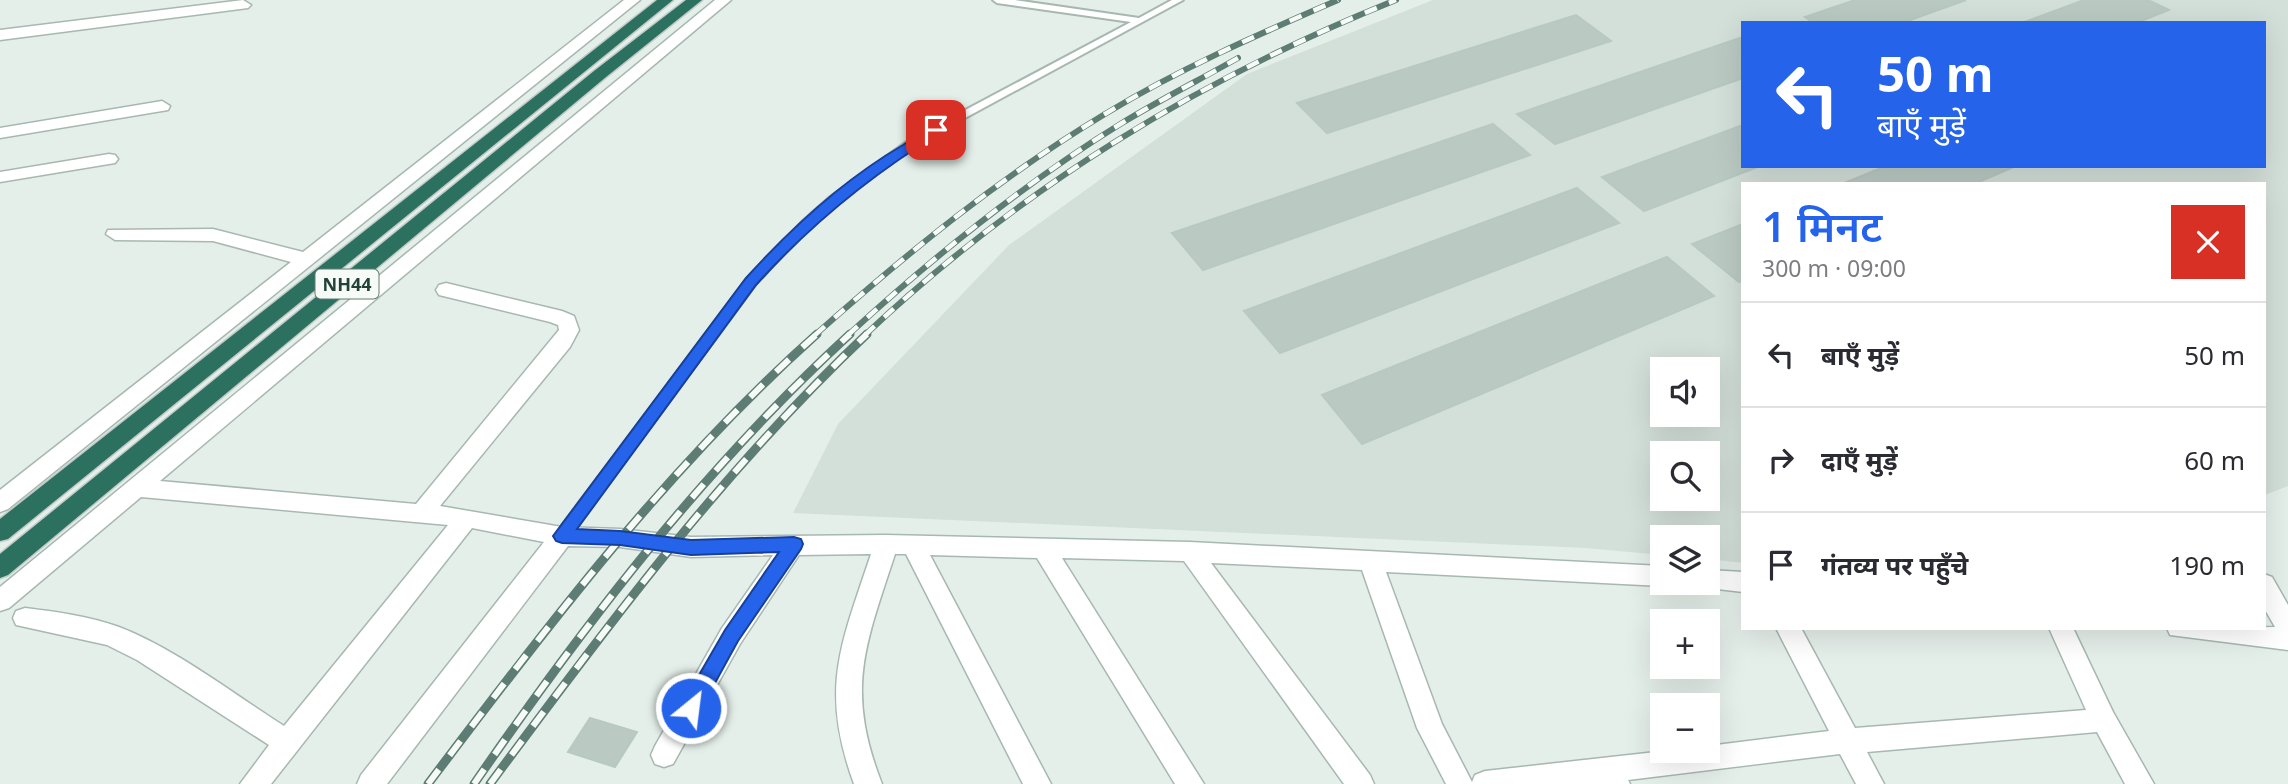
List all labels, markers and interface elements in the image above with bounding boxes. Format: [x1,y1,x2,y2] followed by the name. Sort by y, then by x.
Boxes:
[1877,40,1994,106] text: 50 m
[1762,49,1853,140] icon: left
[906,100,966,160] pin
[1877,103,1966,146] text: बाएँ मुड़ें
[917,111,955,149] icon: arrive
[1762,197,1882,254] text: 1 मिनट
[2171,205,2245,279] button: close
[1762,252,1906,284] text: 300 m · 09:00
[316,270,378,298] road number: NH44
[1762,336,1800,374] icon: left
[1821,337,1899,373] text: बाएँ मुड़ें
[2184,337,2245,373] text: 50 m
[1650,357,1720,763] map controls
[1650,357,1720,427] button: sound
[1650,441,1720,511] button: search
[1762,441,1800,479] icon: right
[1821,442,1898,478] text: दाएँ मुड़ें
[2184,442,2245,478] text: 60 m
[1650,525,1720,595] button: layers
[1762,546,1800,584] icon: arrive
[1821,547,1968,583] text: गंतव्य पर पहुँचे
[2169,547,2245,583] text: 190 m
[1650,609,1720,679] button: +
[654,671,728,745] position arrow
[1650,693,1720,763] button: −

